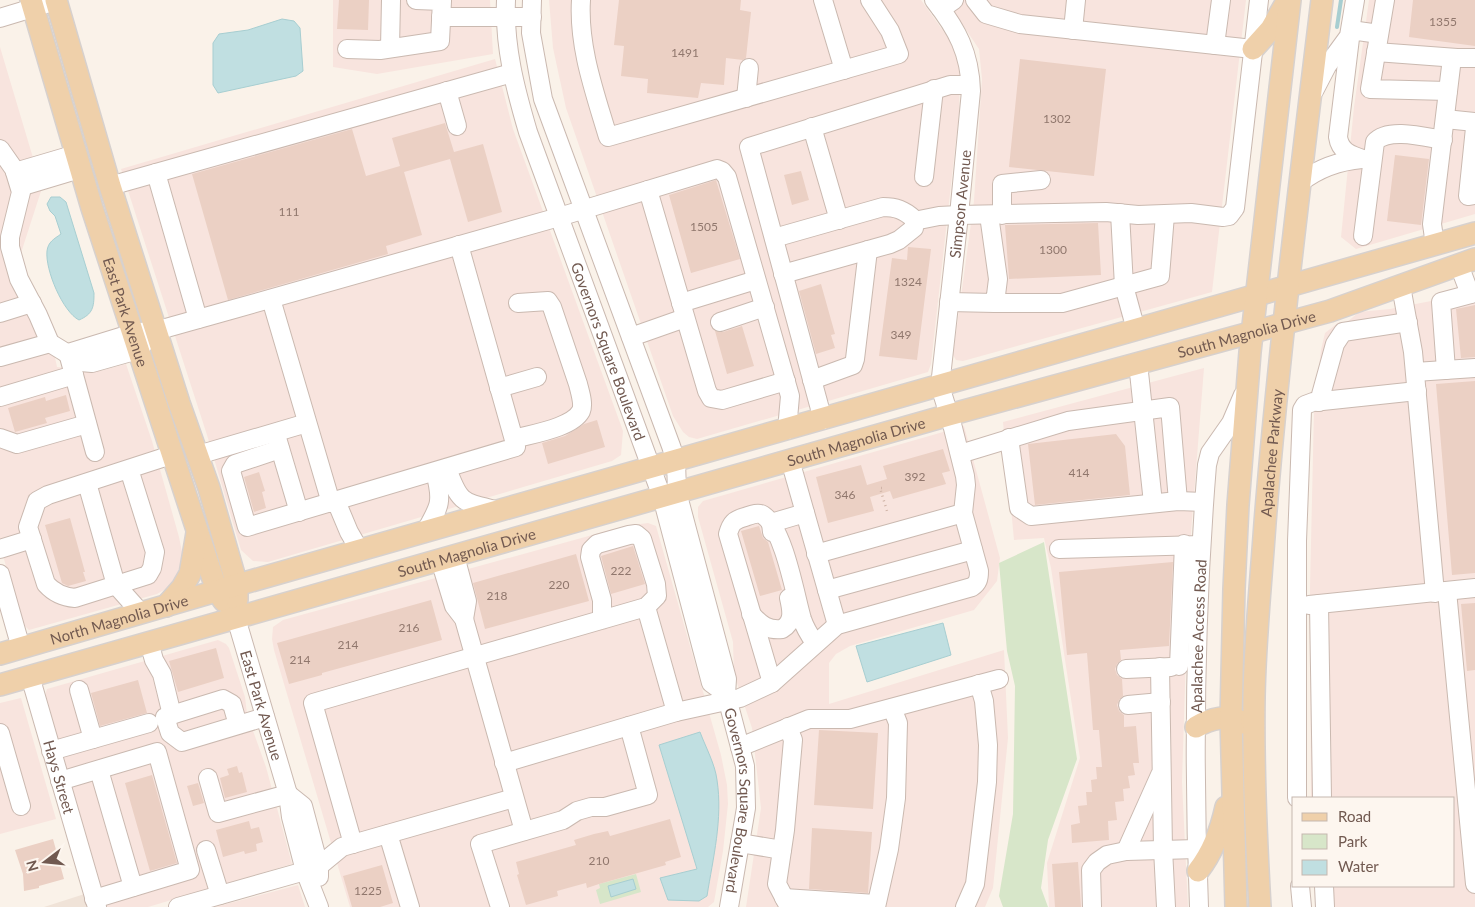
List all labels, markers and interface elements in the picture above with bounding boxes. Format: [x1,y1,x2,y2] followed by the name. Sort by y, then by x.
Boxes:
[1429,14,1457,29] house number: 1355
[671,45,699,60] house number: 1491
[1043,111,1071,126] house number: 1302
[945,149,974,259] street label: Simpson Avenue
[279,204,299,219] house number: 111
[690,219,718,234] house number: 1505
[1039,242,1067,257] house number: 1300
[100,255,152,369] street label: East Park Avenue
[568,260,649,443] street label: Governors Square Boulevard
[894,274,922,289] house number: 1324
[1175,306,1318,361] street label: South Magnolia Drive
[891,327,911,342] house number: 349
[1257,388,1286,517] street label: Apalachee Parkway
[785,413,927,470] street label: South Magnolia Drive
[1069,465,1089,480] house number: 414
[905,469,925,484] house number: 392
[835,487,855,502] house number: 346
[395,524,538,580] street label: South Magnolia Drive
[1187,559,1210,713] street label: Apalachee Access Road
[611,563,631,578] house number: 222
[549,577,569,592] house number: 220
[487,588,507,603] house number: 218
[48,591,190,648] street label: North Magnolia Drive
[399,620,419,635] house number: 216
[338,637,358,652] house number: 214
[237,648,287,763] street label: East Park Avenue
[290,652,310,667] house number: 214
[721,706,755,895] street label: Governors Square Boulevard
[40,738,79,816] street label: Hays Street
[1292,797,1455,887] legend
[1338,807,1371,825] text: Road
[1338,832,1368,850] text: Park
[20,837,70,887] north arrow
[589,853,609,868] house number: 210
[1338,857,1379,875] text: Water
[22,858,42,873] text: N
[354,883,382,898] house number: 1225

